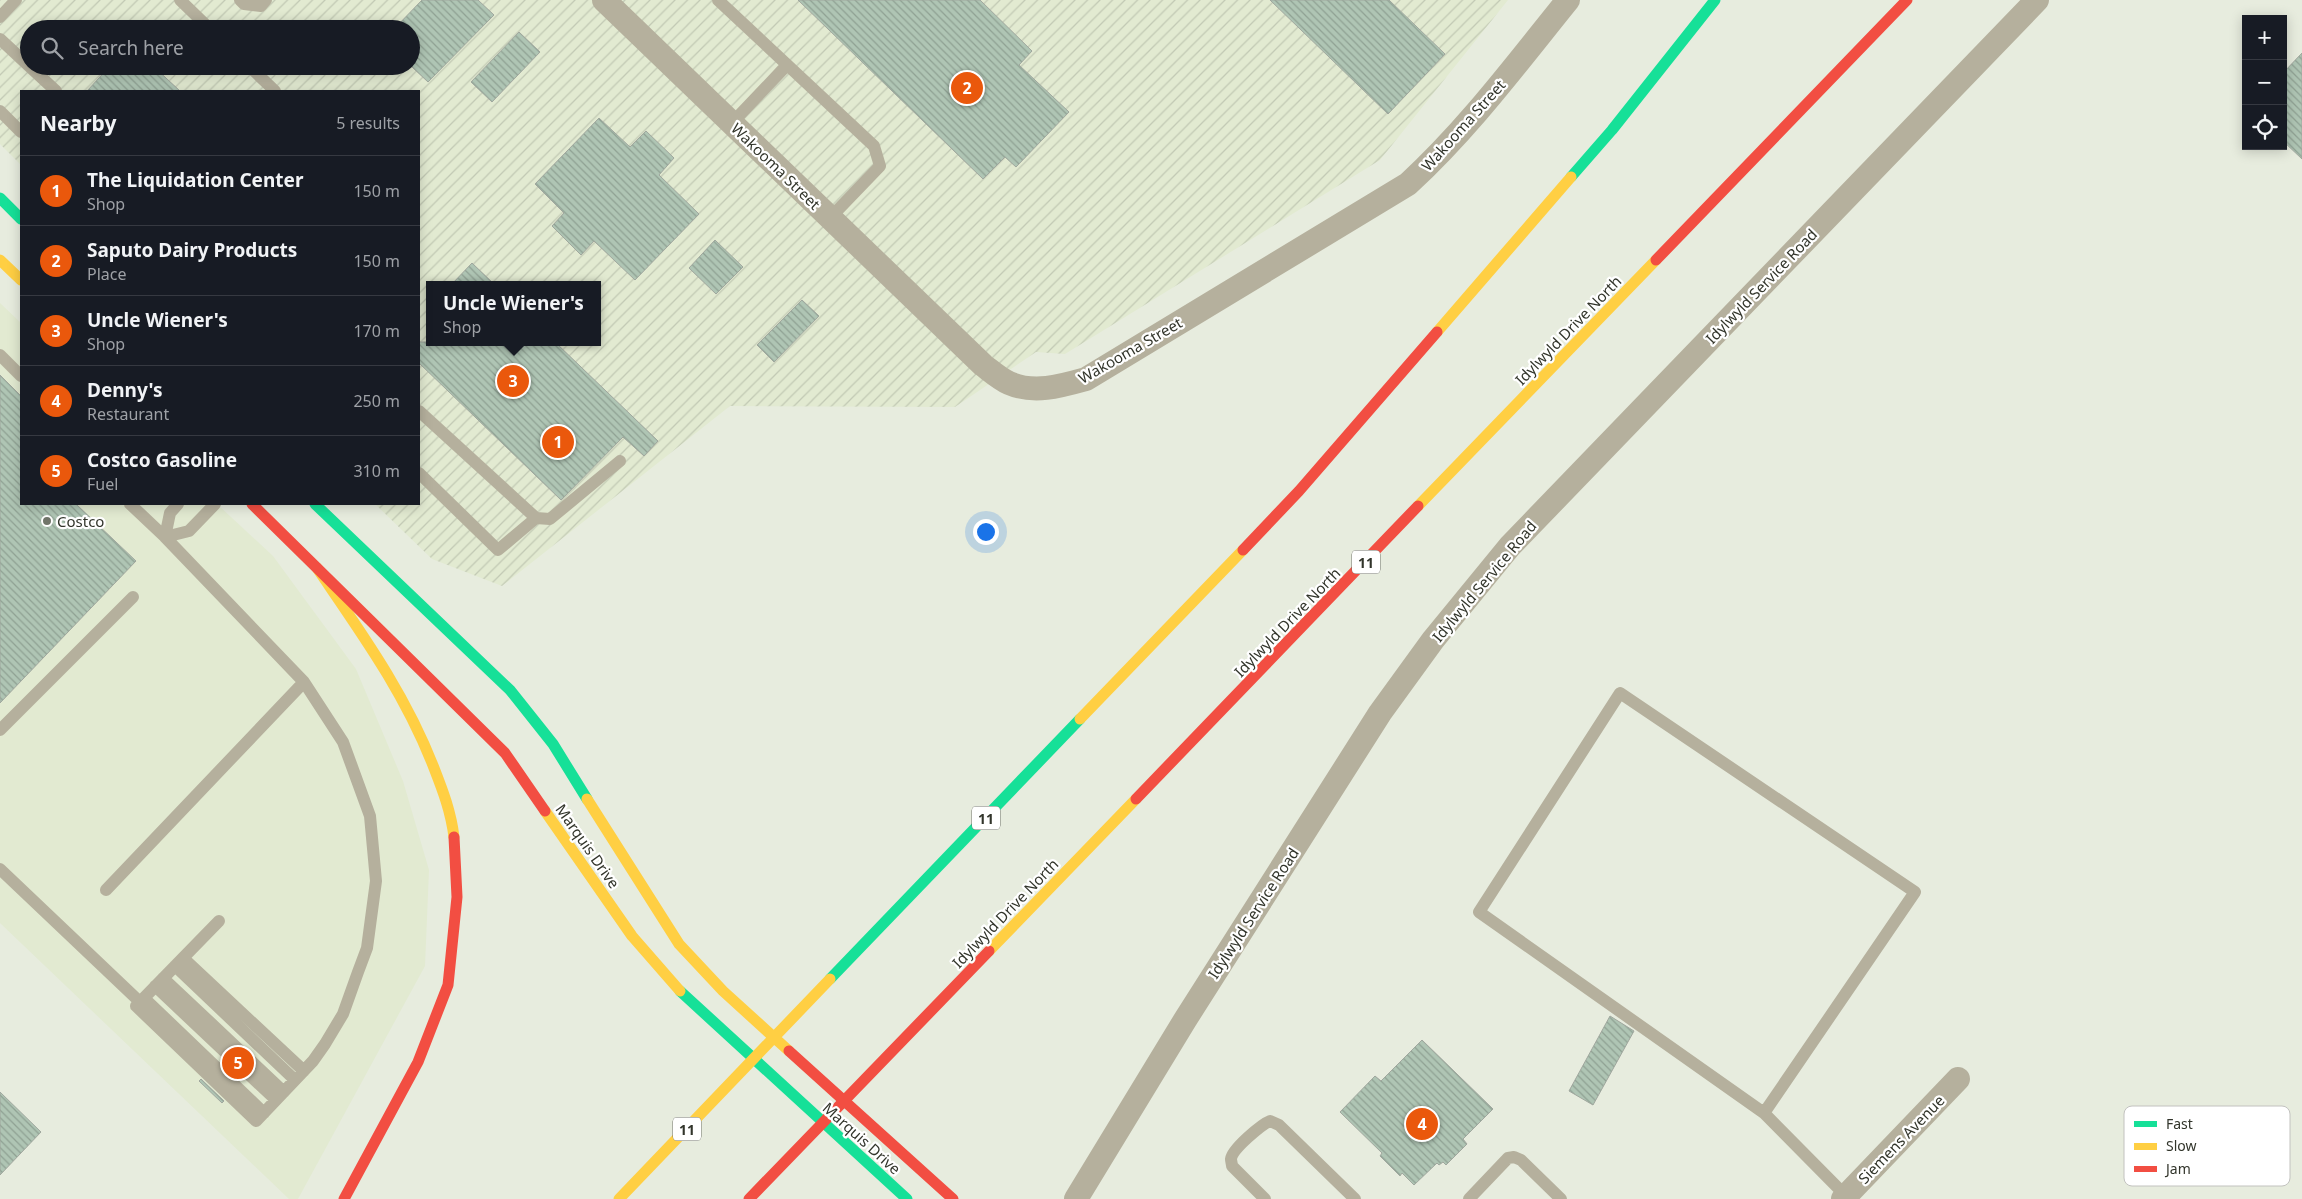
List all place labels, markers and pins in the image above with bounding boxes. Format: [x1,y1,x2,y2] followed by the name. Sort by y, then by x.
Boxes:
[951,69,983,107] pin: 2
[497,362,529,400] pin: 3
[542,423,574,461] pin: 1
[57,511,104,531] place label: Costco
[41,515,53,527] marker: Costco
[222,1044,254,1082] pin: 5
[1406,1105,1438,1143] pin: 4

